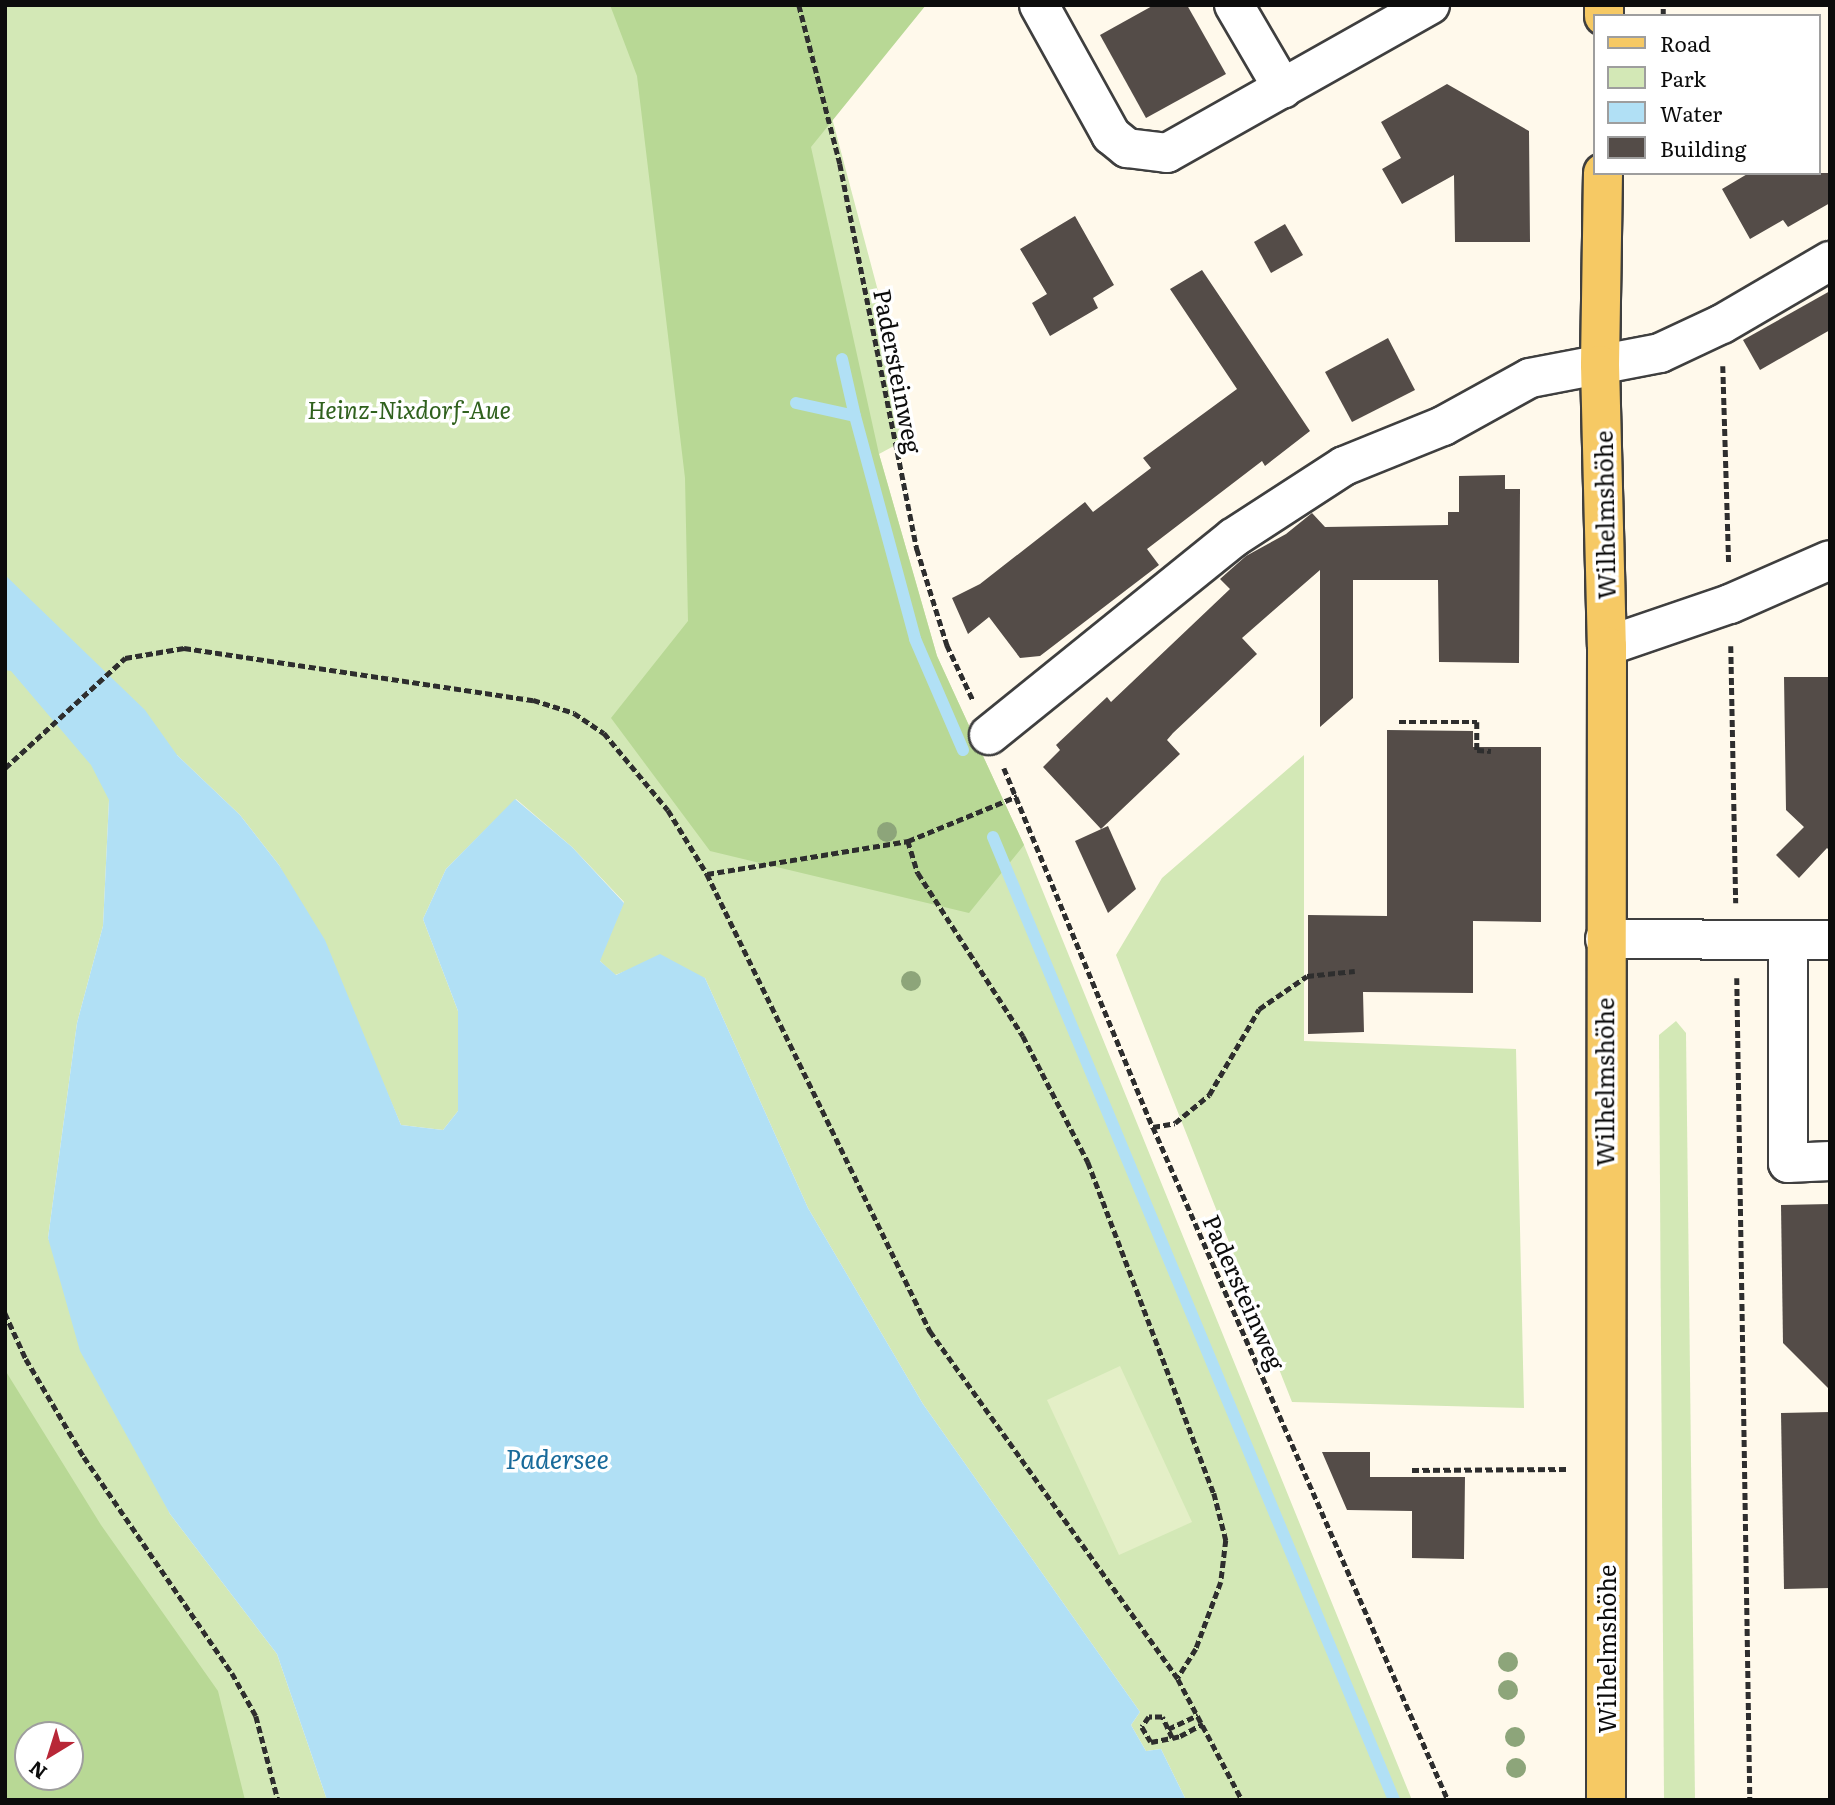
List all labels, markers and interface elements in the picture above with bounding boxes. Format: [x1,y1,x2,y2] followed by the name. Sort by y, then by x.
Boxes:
[1594,14,1821,175] legend
[1660,27,1711,58] text: Road
[1660,62,1706,93] text: Park
[1660,97,1722,128] text: Water
[1660,132,1746,163] text: Building
[869,286,929,456] street label: Padersteinweg
[307,395,511,423] park label: Heinz-Nixdorf-Aue
[1588,430,1620,600] street label: Wilhelmshöhe
[1590,997,1618,1167] street label: Wilhelmshöhe
[1198,1210,1292,1374] street label: Padersteinweg
[505,1442,609,1474] water label: Padersee
[1592,1564,1620,1734] street label: Wilhelmshöhe
[14,1721,84,1791] north arrow
[22,1755,52,1787] text: N

